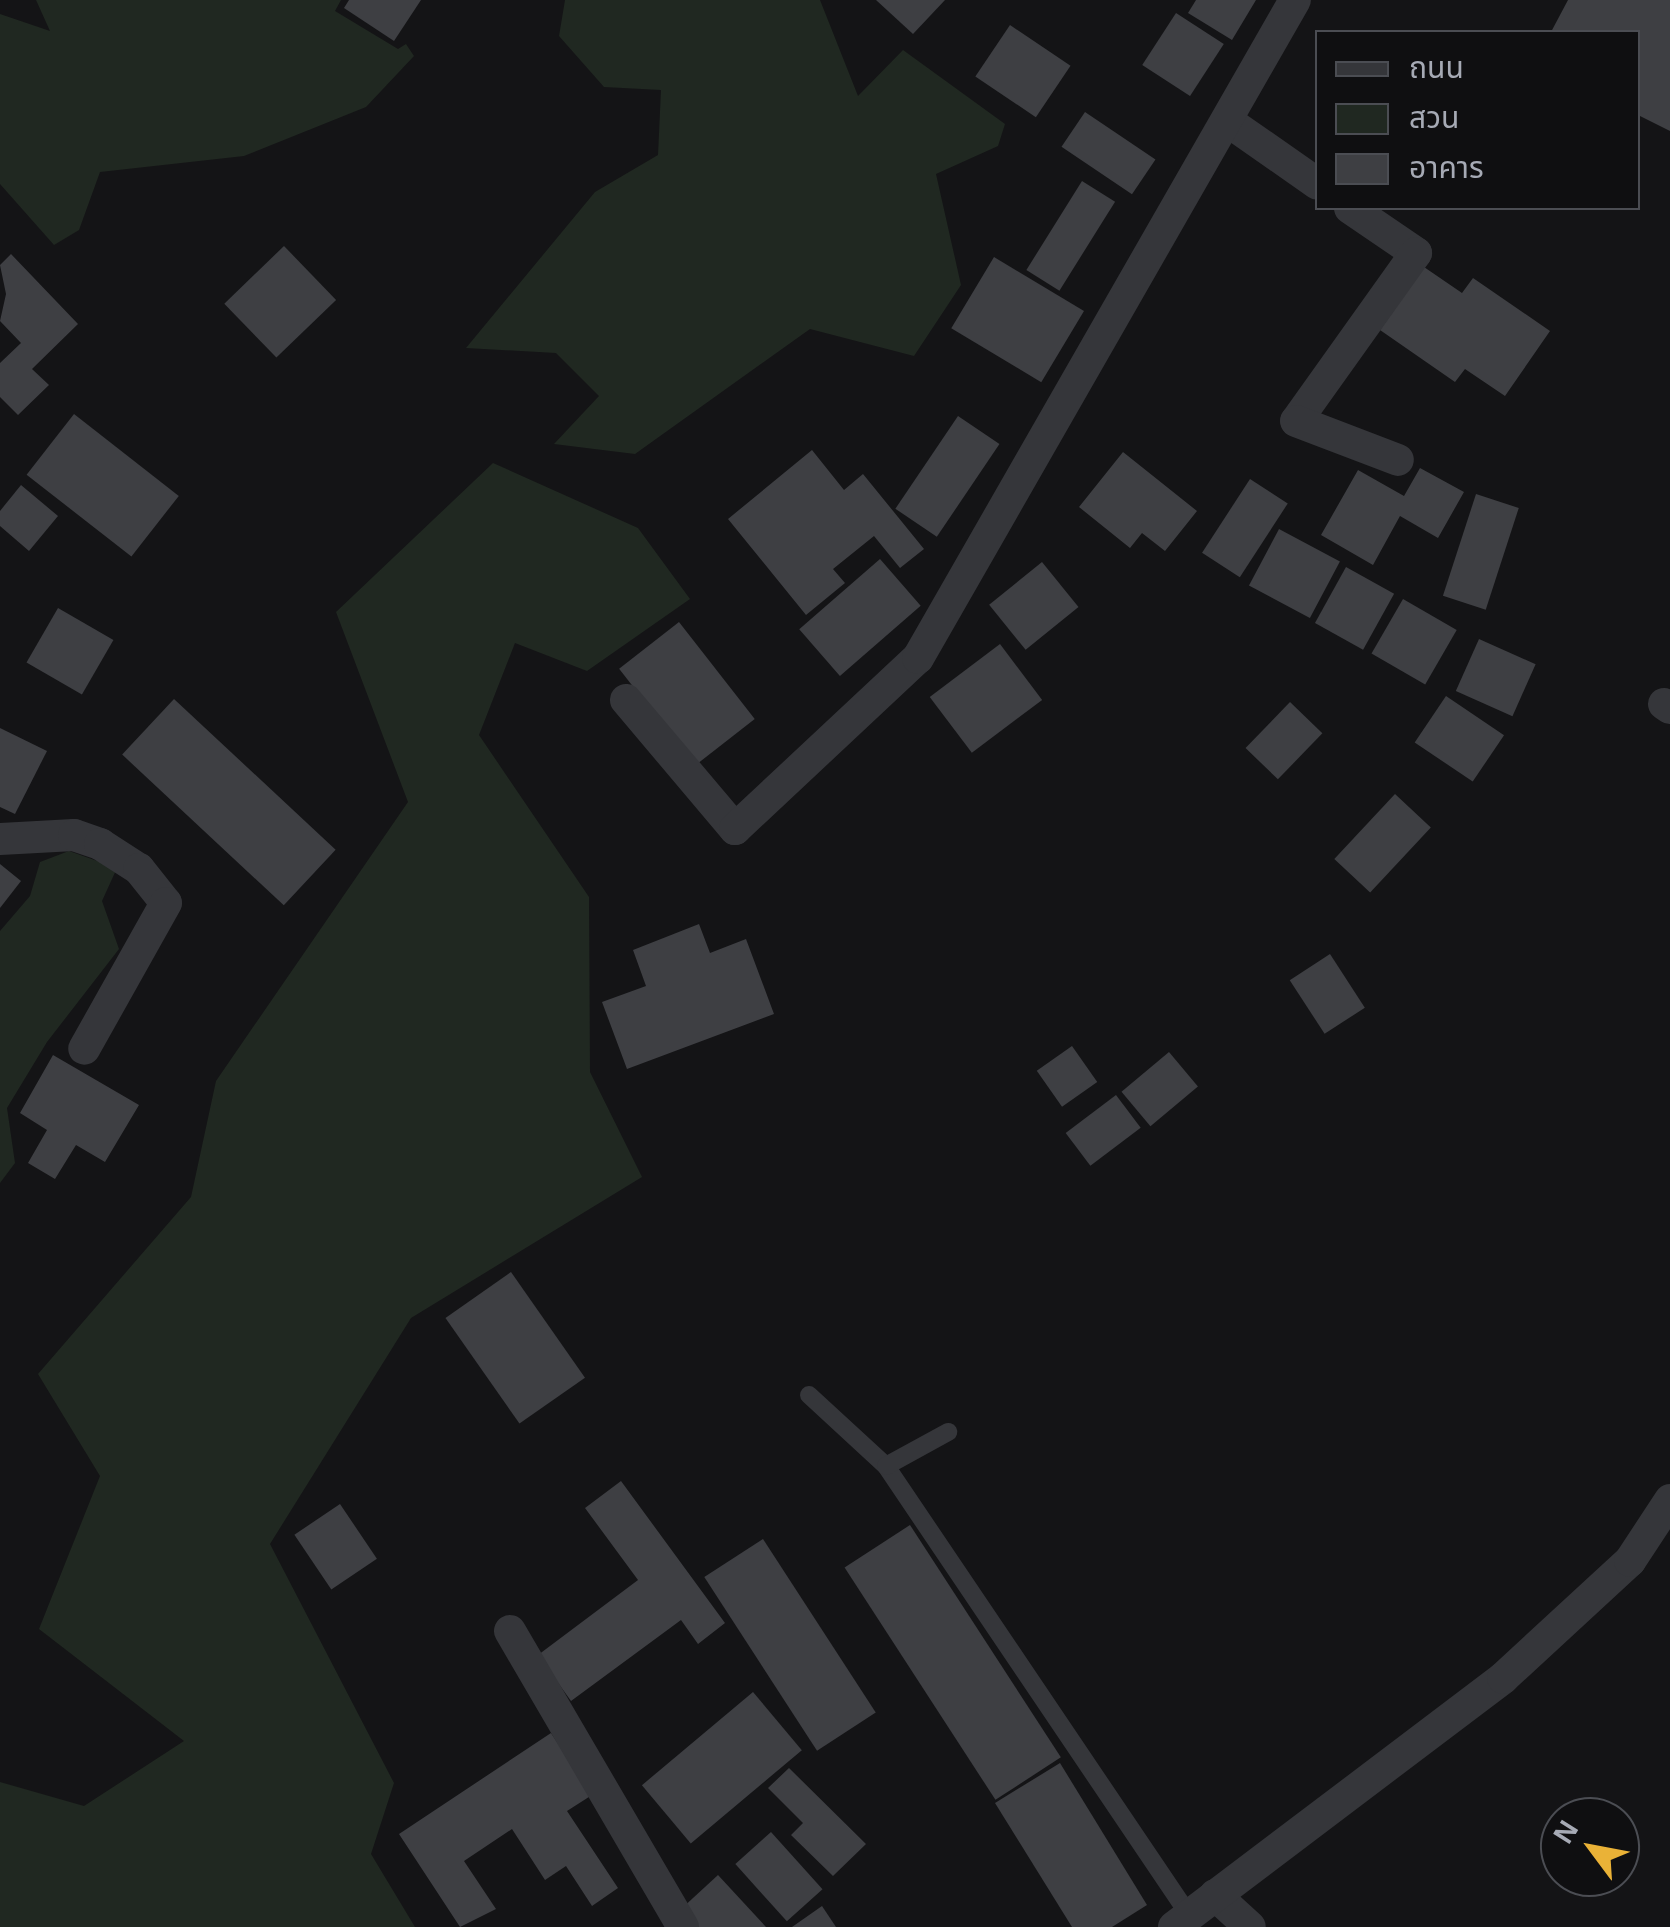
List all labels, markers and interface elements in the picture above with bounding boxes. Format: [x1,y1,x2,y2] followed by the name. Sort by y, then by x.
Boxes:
[1315,30,1640,210] legend
[1409,51,1464,84] text: ถนน
[1409,101,1459,134] text: สวน
[1409,151,1484,184] text: อาคาร
[1540,1797,1640,1897] north arrow
[1547,1815,1584,1849] text: N

